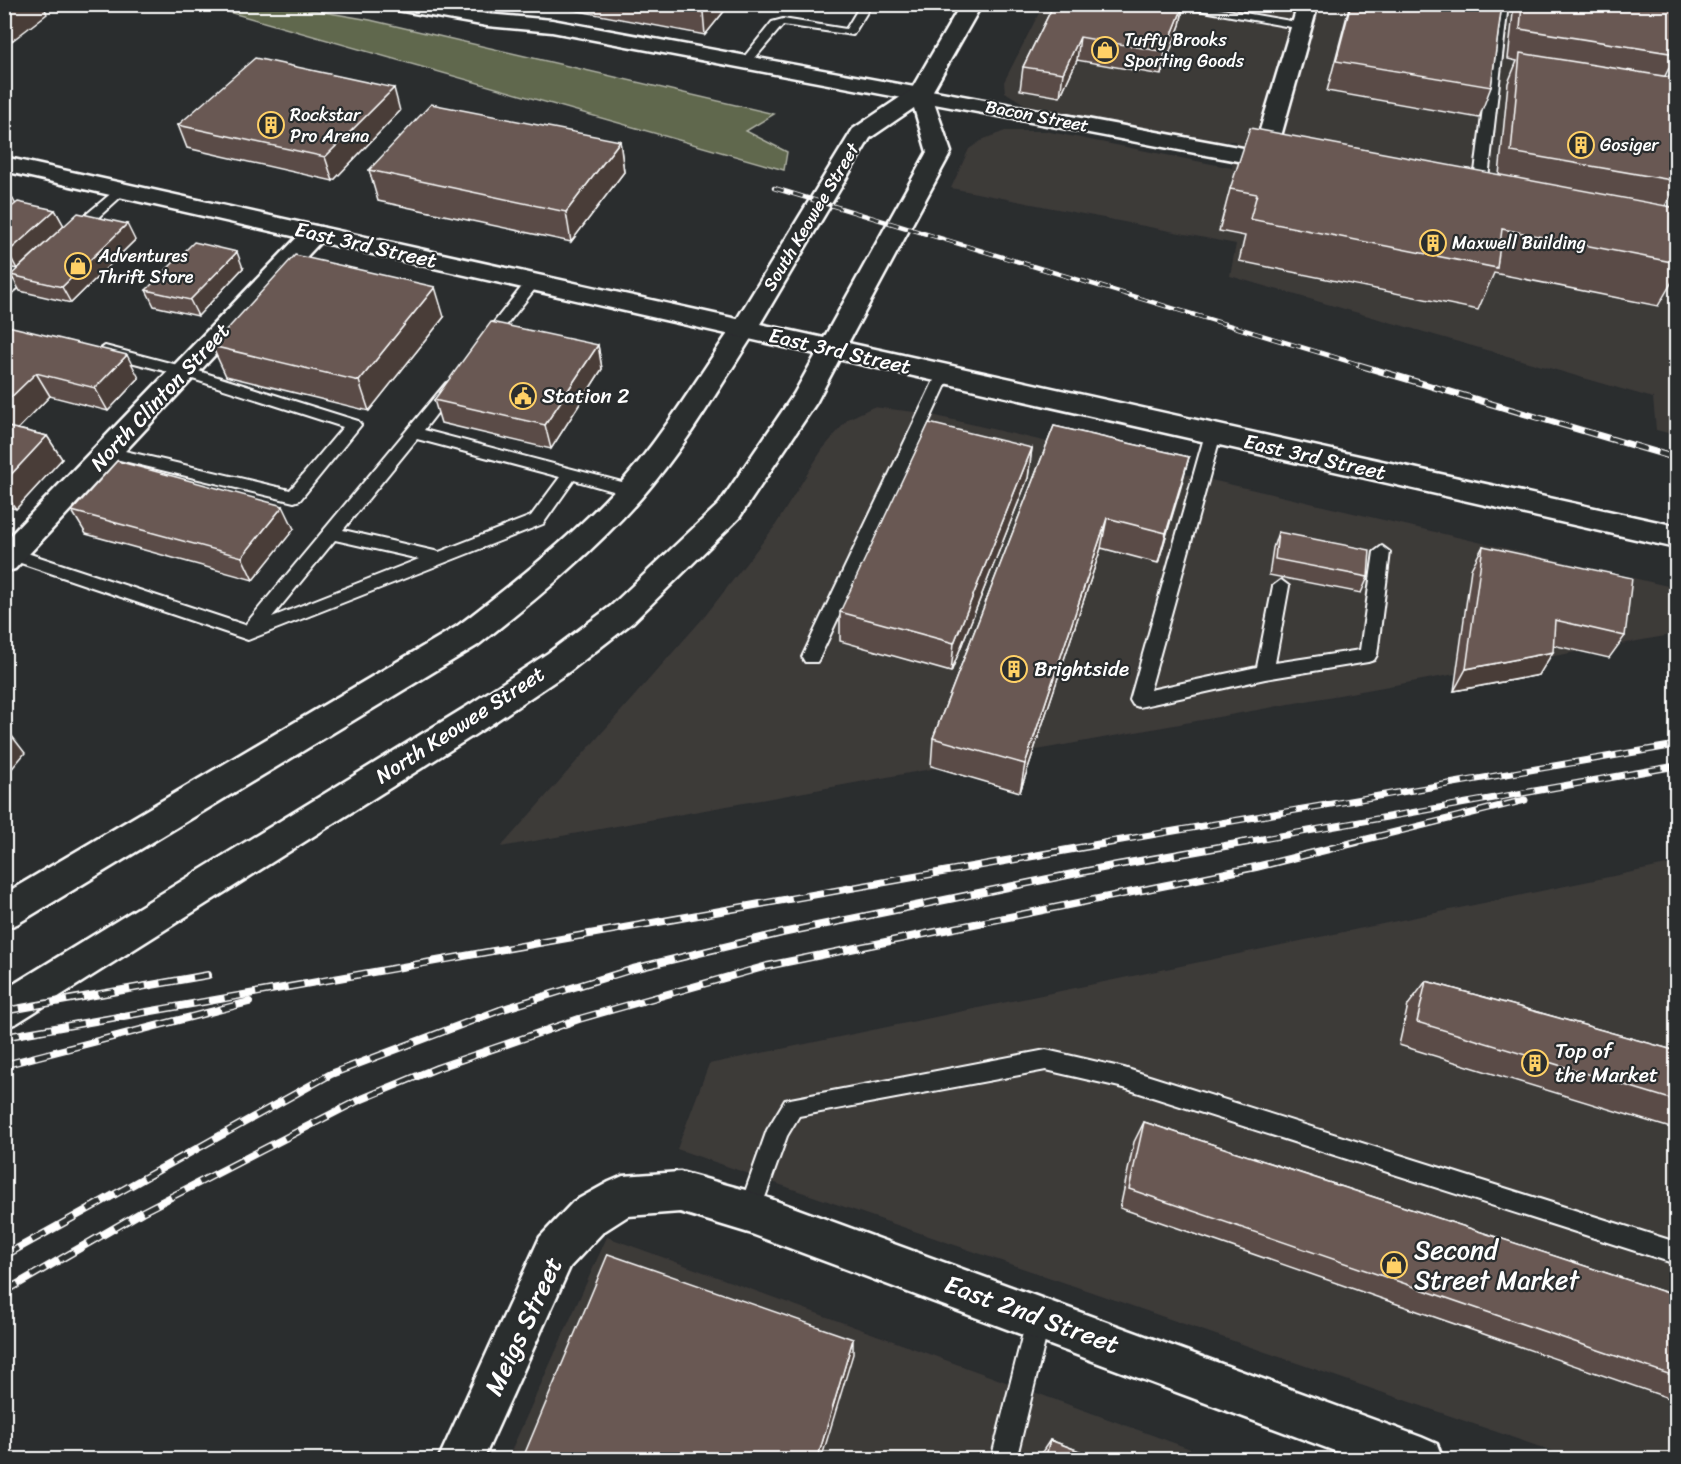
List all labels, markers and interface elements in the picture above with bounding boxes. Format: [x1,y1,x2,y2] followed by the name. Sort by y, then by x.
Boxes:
[1124,24,1245,77] place label: Tuffy Brooks Sporting Goods
[1090,35,1120,65] shop icon: Tuffy Brooks Sporting Goods
[983,90,1092,142] street label: Bacon Street
[290,99,369,152] place label: Rockstar Pro Arena
[256,110,286,140] building icon: Rockstar Pro Arena
[1600,129,1660,161] place label: Gosiger
[1566,130,1596,160] building icon: Gosiger
[754,136,868,297] street label: South Keowee Street
[291,210,441,280] street label: East 3rd Street
[1452,227,1586,259] place label: Maxwell Building
[1418,228,1448,258] building icon: Maxwell Building
[97,240,194,293] place label: Adventures Thrift Store
[63,251,93,281] shop icon: Adventures Thrift Store
[80,314,240,480] street label: North Clinton Street
[765,316,915,386] street label: East 3rd Street
[542,377,629,415] place label: Station 2
[508,381,538,411] public building icon: Station 2
[1240,422,1390,492] street label: East 3rd Street
[1034,650,1129,688] place label: Brightside
[999,654,1029,684] building icon: Brightside
[367,656,553,794] street label: North Keowee Street
[1555,1032,1658,1094] place label: Top of the Market
[1520,1048,1550,1078] building icon: Top of the Market
[1414,1227,1580,1303] place label: Second Street Market
[471,1249,575,1403] street label: Meigs Street
[1379,1250,1409,1280] shop icon: Second Street Market
[938,1261,1126,1367] street label: East 2nd Street

